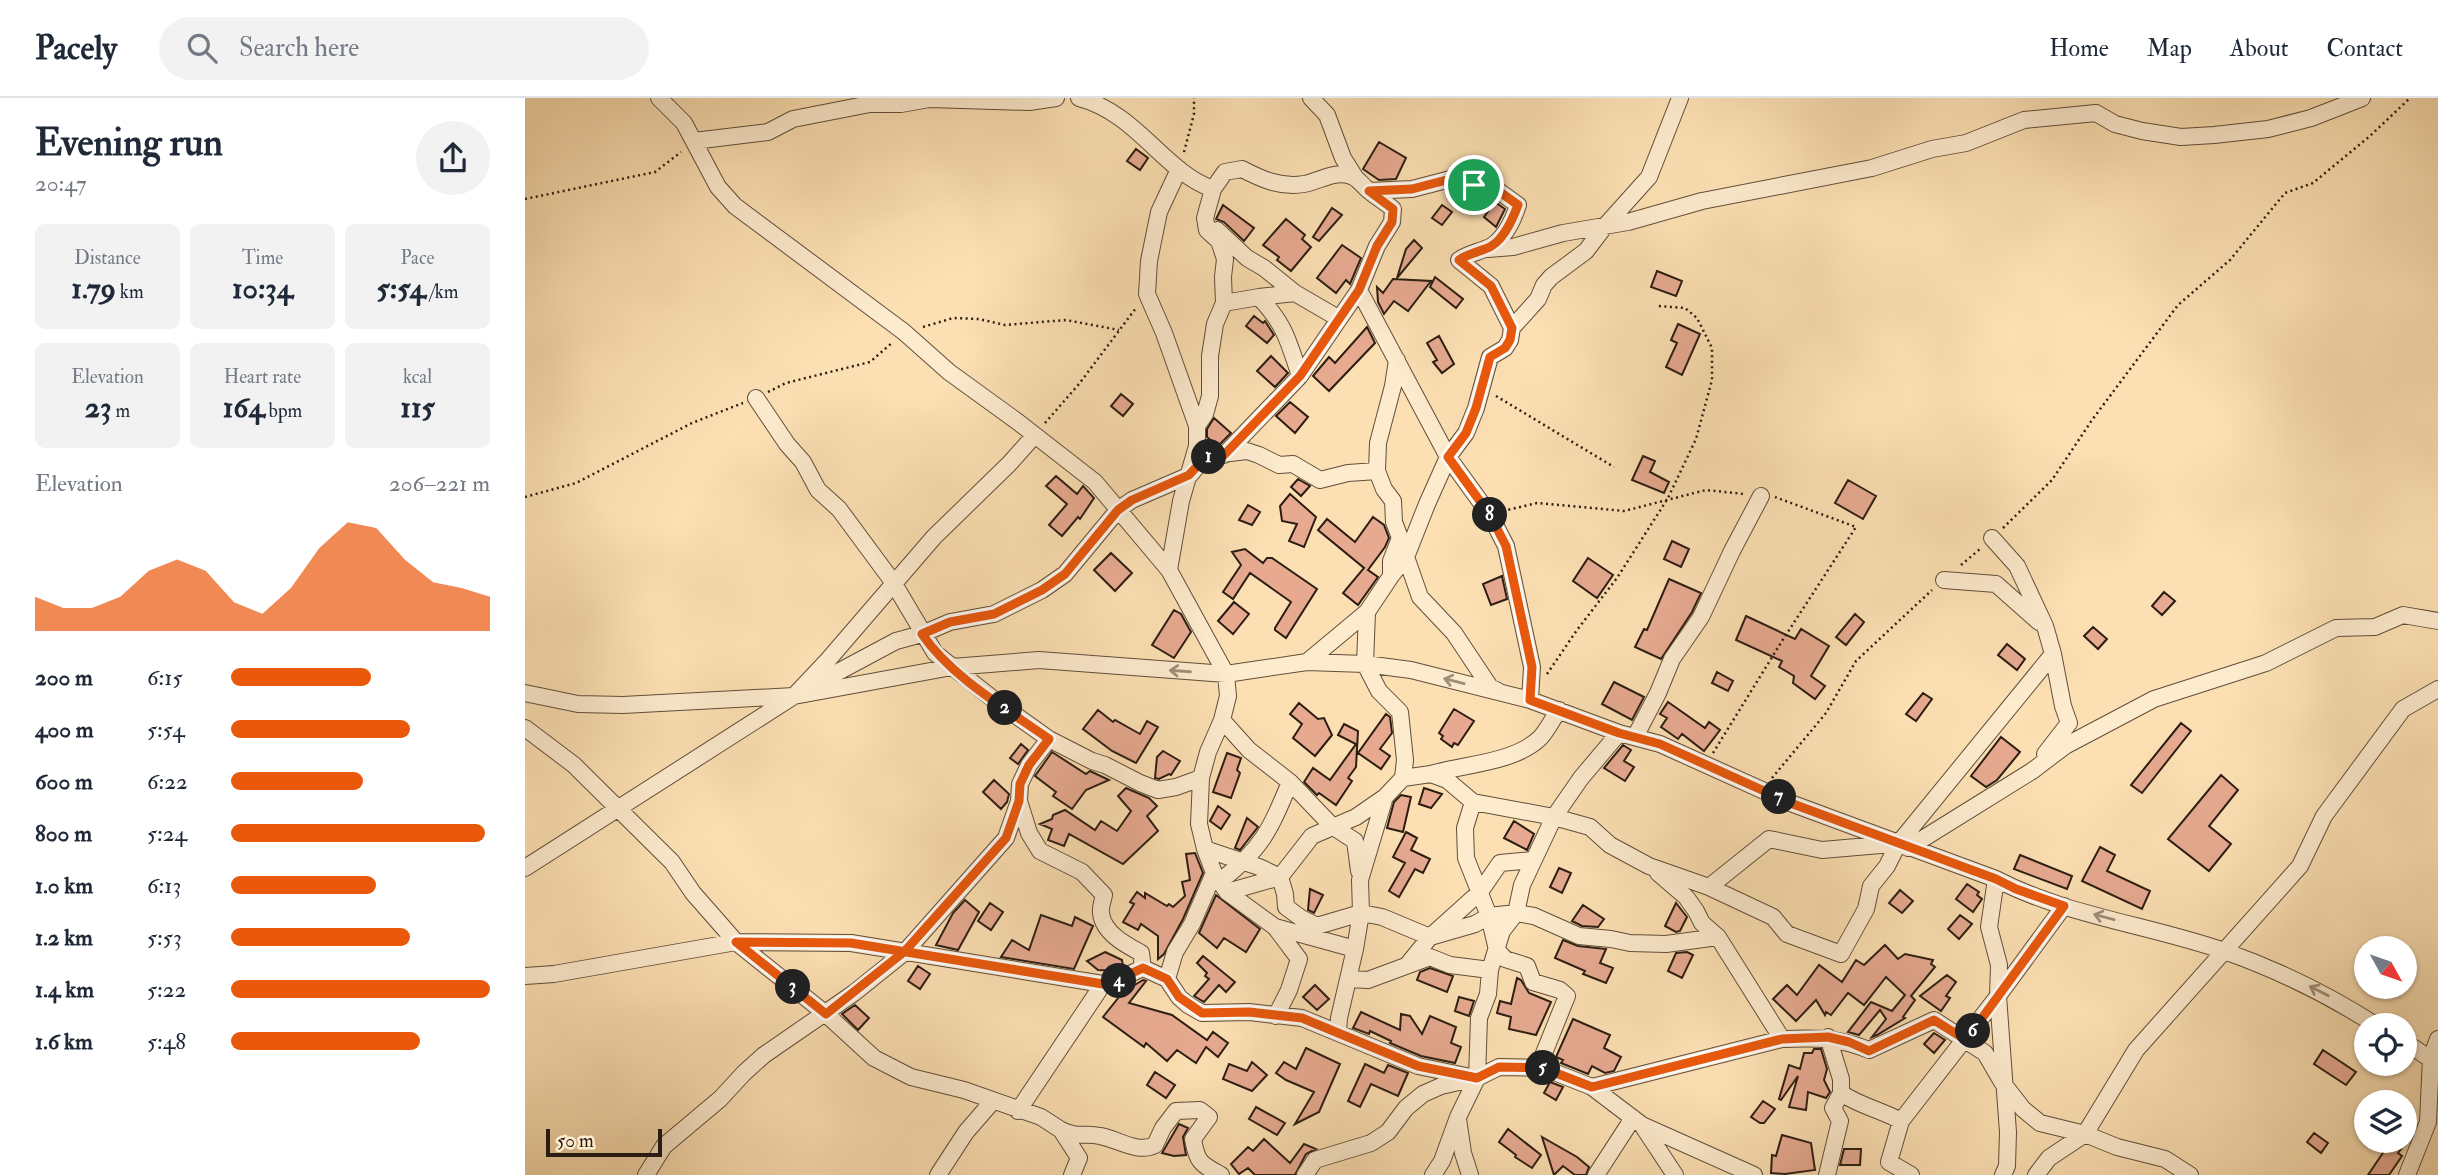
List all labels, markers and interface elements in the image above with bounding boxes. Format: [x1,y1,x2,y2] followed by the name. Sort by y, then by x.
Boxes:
[159,17,649,80] search box
[35,28,117,69] text: Pacely
[183,29,221,67] icon: search
[239,32,359,64] text: Search here
[2049,33,2109,64] text: Home
[2147,33,2192,64] text: Map
[2230,33,2289,64] text: About
[2327,33,2403,64] text: Contact
[35,119,223,167] text: Evening run
[416,121,490,195] button: share
[1444,155,1504,215] pin
[1455,166,1493,204] icon: arrive
[35,169,87,198] text: 20:47
[74,246,141,270] text: Distance
[242,246,283,270] text: Time
[400,246,435,270] text: Pace
[71,270,116,307] text: 1.79
[232,270,293,307] text: 10:34
[377,270,426,307] text: 5:54
[116,280,144,304] text: km
[426,280,458,304] text: /km
[71,365,144,389] text: Elevation
[224,365,301,389] text: Heart rate
[403,365,432,389] text: kcal
[85,389,111,426] text: 23
[223,389,265,426] text: 164
[400,389,435,426] text: 115
[111,399,130,423] text: m
[265,399,302,423] text: bpm
[1191,440,1227,474] pin: 1
[1205,444,1212,468] text: 1
[35,469,123,498] text: Elevation
[389,469,490,498] text: 206–221 m
[1473,498,1507,532] pin: 8
[1485,502,1494,526] text: 8
[35,663,93,692] text: 200 m
[147,663,183,692] text: 6:15
[1169,664,1192,677] one-way arrow
[1443,674,1466,687] one-way arrow
[987,690,1023,726] pin: 2
[1000,695,1009,719] text: 2
[35,715,94,744] text: 400 m
[147,715,185,744] text: 5:54
[35,767,93,796] text: 600 m
[147,767,188,796] text: 6:22
[1761,780,1797,814] pin: 7
[1774,784,1783,808] text: 7
[35,819,92,848] text: 800 m
[147,819,187,848] text: 5:24
[35,871,93,900] text: 1.0 km
[147,871,181,900] text: 6:13
[2093,910,2116,923] one-way arrow
[35,923,93,952] text: 1.2 km
[147,923,182,952] text: 5:53
[2354,936,2417,999] north arrow
[2354,936,2417,1153] map controls
[1101,964,1137,998] pin: 4
[1113,968,1124,992] text: 4
[775,970,811,1004] pin: 3
[789,974,796,998] text: 3
[35,975,94,1004] text: 1.4 km
[147,975,186,1004] text: 5:22
[2309,984,2329,998] one-way arrow
[2354,1013,2417,1076] button: locate
[1955,1014,1991,1048] pin: 6
[1968,1018,1977,1042] text: 6
[35,1027,93,1056] text: 1.6 km
[147,1027,186,1056] text: 5:48
[1525,1051,1561,1086] pin: 5
[1538,1055,1547,1079] text: 5
[2354,1090,2417,1153] button: layers
[546,1126,661,1158] scale bar
[557,1129,594,1153] text: 50 m

